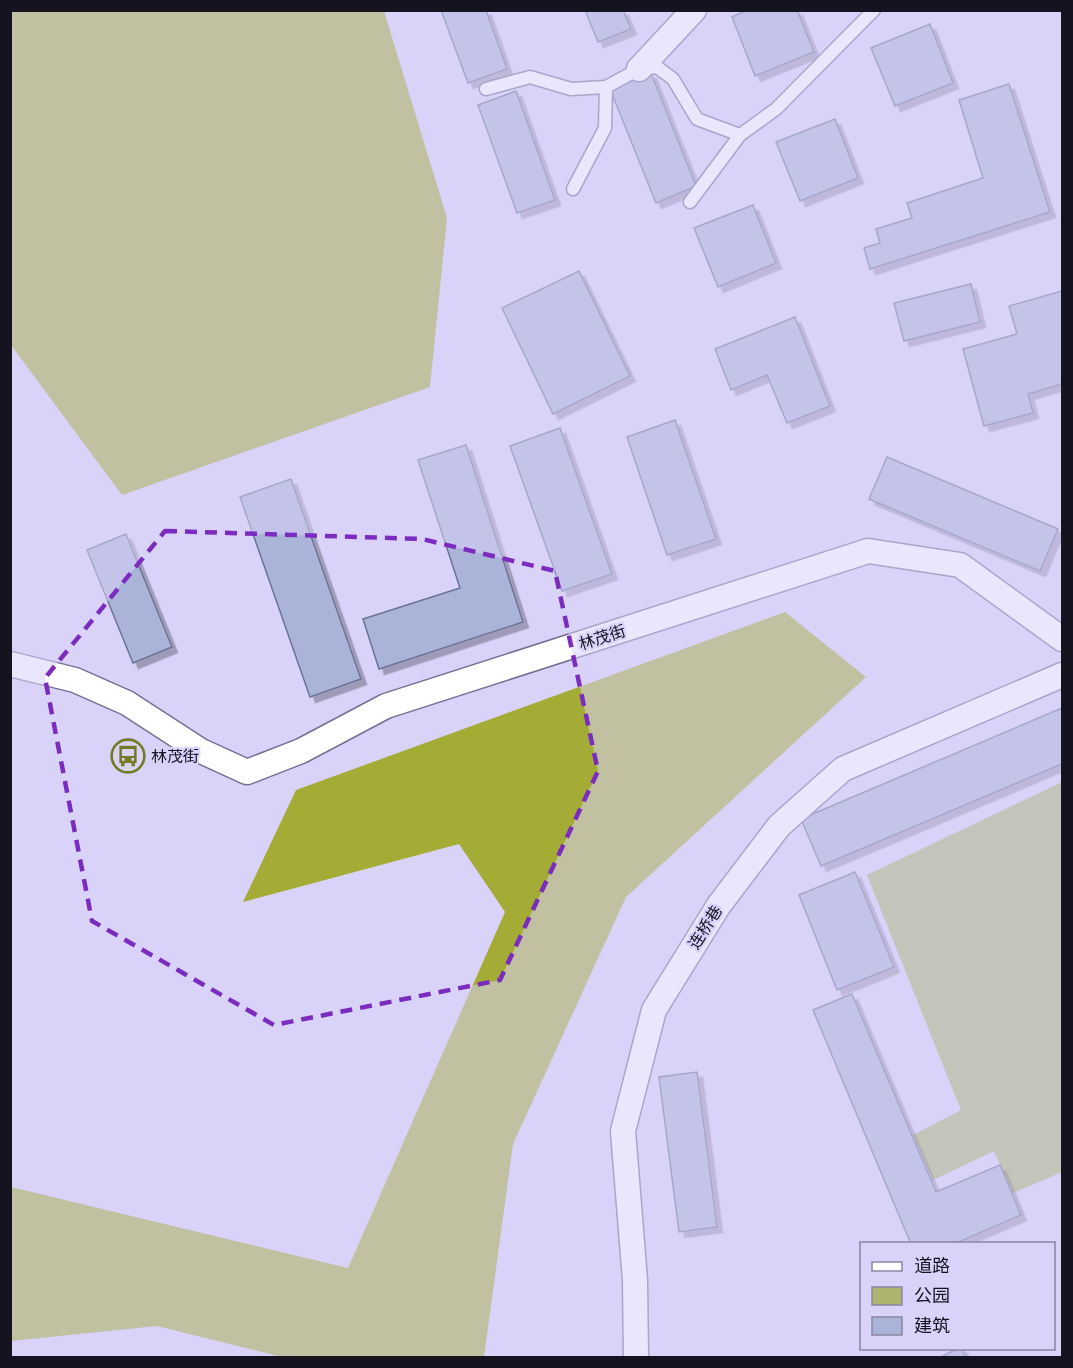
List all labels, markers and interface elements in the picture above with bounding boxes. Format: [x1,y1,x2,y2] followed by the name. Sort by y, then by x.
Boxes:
[576,621,628,654] street label: 林茂街
[110,738,146,774] bus stop icon: 林茂街
[151,747,199,766] place label: 林茂街
[685,902,726,953] street label: 连桥巷
[860,1242,1055,1350] legend
[914,1255,950,1277] text: 道路
[914,1285,950,1307] text: 公园
[914,1315,950,1337] text: 建筑

